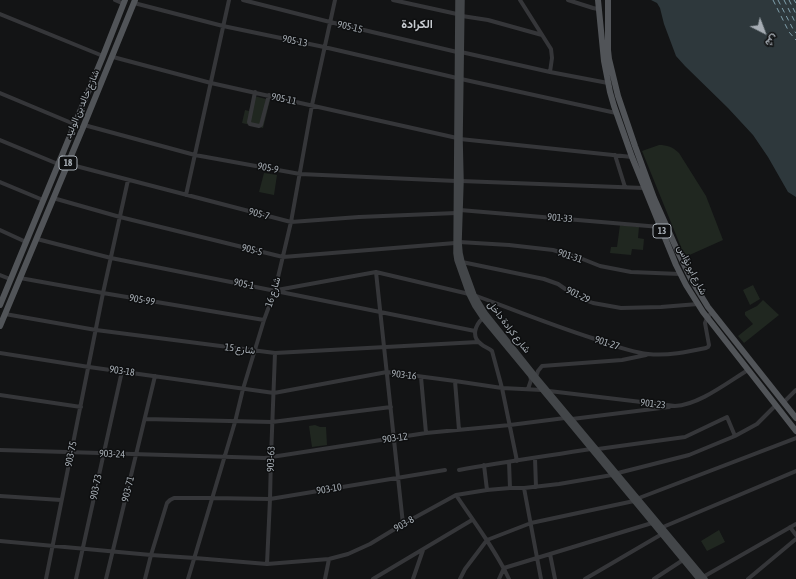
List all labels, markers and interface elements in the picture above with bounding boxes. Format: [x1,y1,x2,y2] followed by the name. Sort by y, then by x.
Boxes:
[744,12,784,52] north arrow
[401,17,433,31] district label: الكرادة
[336,18,364,36] street label: 905-15
[281,32,309,50] street label: 905-13
[763,32,781,50] text: ش
[62,68,102,140] street label: شارع خالد بن الوليد
[270,90,298,108] street label: 905-11
[59,156,77,170] road number: 18
[256,160,280,176] street label: 905-9
[247,205,271,223] street label: 905-7
[547,211,573,225] street label: 901-33
[653,224,671,238] road number: 13
[240,242,264,258] street label: 905-5
[674,243,710,297] street label: شارع ابو نؤاس
[556,246,584,266] street label: 901-31
[263,275,283,309] street label: شارع 16
[233,276,255,292] street label: 905-1
[564,284,592,306] street label: 901-29
[128,292,156,308] street label: 905-99
[485,299,533,355] street label: شارع كرادة داخل
[593,333,621,353] street label: 901-27
[224,341,256,357] street label: شارع 15
[109,363,135,379] street label: 903-18
[391,367,417,383] street label: 903-16
[640,396,666,412] street label: 901-23
[382,430,408,446] street label: 903-12
[62,440,80,468] street label: 903-75
[265,446,277,472] street label: 903-63
[99,448,125,460] street label: 903-24
[87,473,105,501] street label: 903-73
[119,475,137,503] street label: 903-71
[315,481,343,497] street label: 903-10
[392,513,416,535] street label: 903-8

